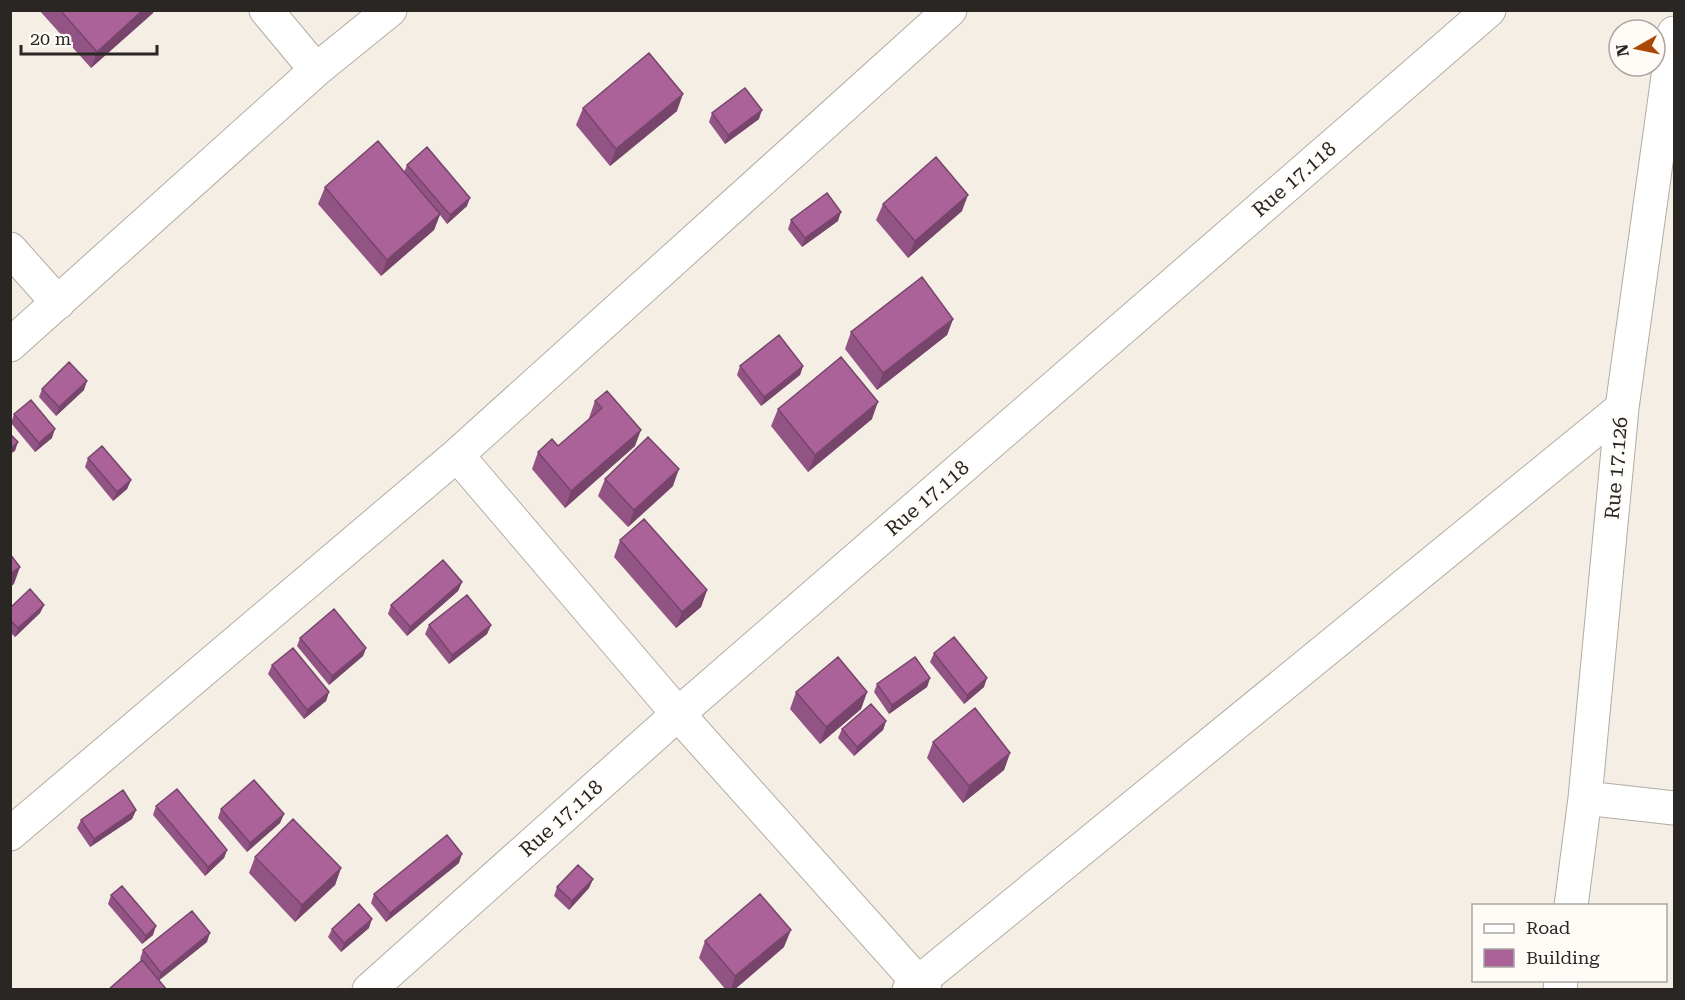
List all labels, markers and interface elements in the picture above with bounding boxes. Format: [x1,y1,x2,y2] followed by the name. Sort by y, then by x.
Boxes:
[21,18,158,56] scale bar
[1607,18,1667,78] north arrow
[30,28,71,49] text: 20 m
[1612,43,1633,58] text: N
[1247,136,1341,222] street label: Rue 17.118
[1600,416,1632,520] street label: Rue 17.126
[880,455,974,541] street label: Rue 17.118
[515,775,607,861] street label: Rue 17.118
[1472,904,1667,982] legend
[1526,917,1571,938] text: Road
[1526,947,1600,968] text: Building

